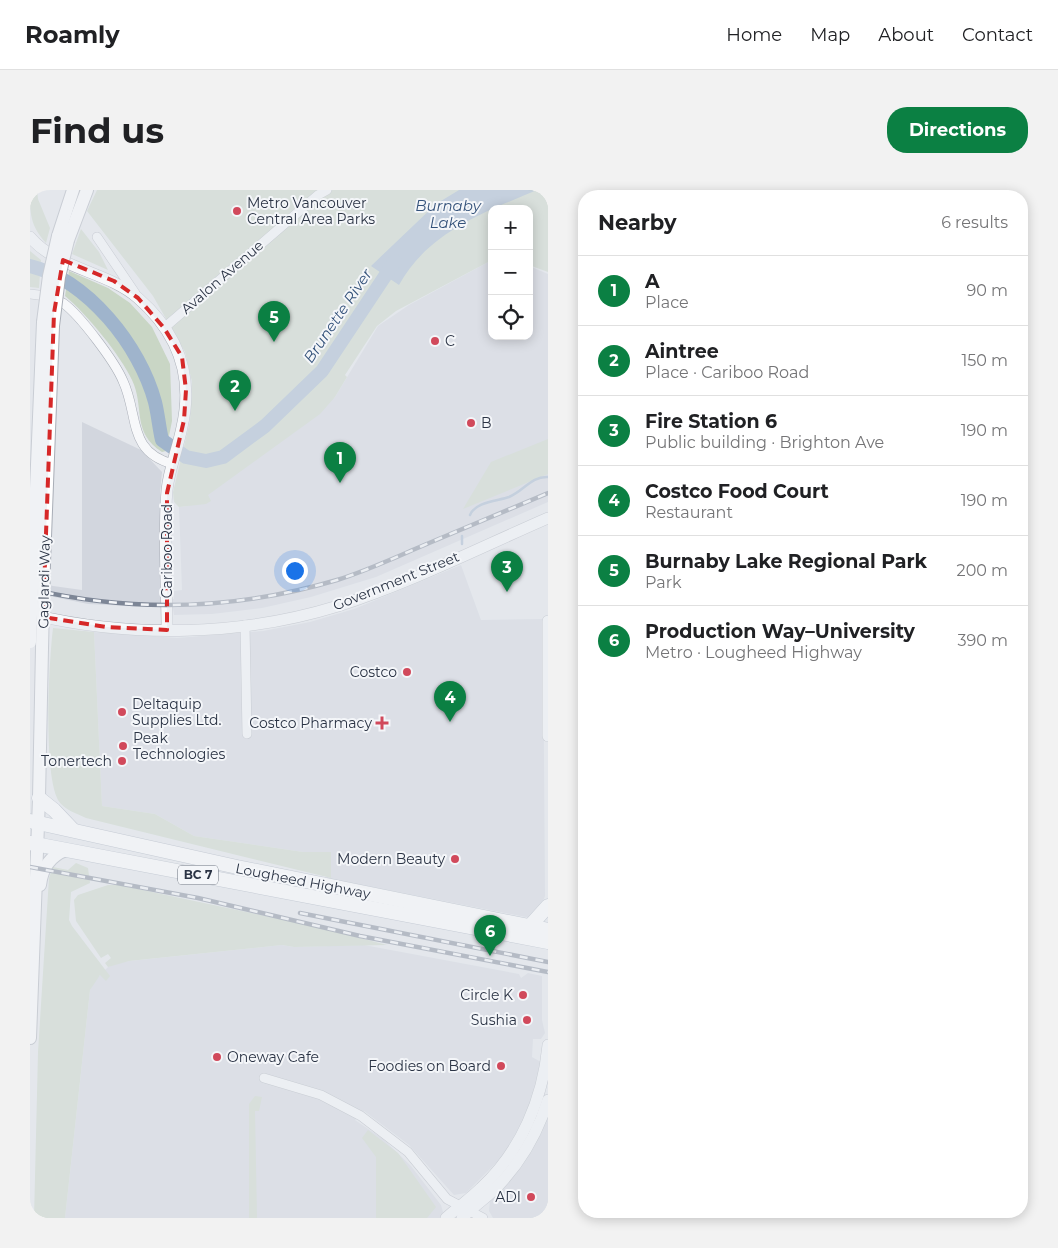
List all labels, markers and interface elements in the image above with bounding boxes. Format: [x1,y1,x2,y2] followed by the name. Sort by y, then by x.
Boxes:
[25,20,120,49] text: Roamly
[726,24,782,46] text: Home
[810,24,850,46] text: Map
[878,24,934,46] text: About
[962,24,1033,46] text: Contact
[887,107,1028,153] button: Directions
[30,109,164,152] text: Find us
[247,194,375,228] place label: Metro Vancouver Central Area Parks
[415,196,482,232] water label: Burnaby Lake
[231,205,243,217] marker: Metro Vancouver Central Area Parks
[488,205,533,340] map controls
[488,205,533,250] button: +
[598,210,677,235] text: Nearby
[941,213,1008,232] text: 6 results
[177,236,267,318] street label: Avalon Avenue
[488,250,533,295] button: −
[299,264,377,366] water label: Brunette River
[645,270,660,293] text: A
[611,281,617,300] text: 1
[966,281,1008,300] text: 90 m
[645,293,689,312] text: Place
[488,295,533,340] button: locate
[258,301,290,342] pin: 5
[445,332,455,350] place label: C
[429,335,441,347] marker: C
[645,340,719,363] text: Aintree
[609,351,619,370] text: 2
[961,351,1008,370] text: 150 m
[645,363,809,382] text: Place · Cariboo Road
[219,370,251,411] pin: 2
[645,410,777,433] text: Fire Station 6
[481,414,492,432] place label: B
[465,417,477,429] marker: B
[609,421,619,440] text: 3
[961,421,1008,440] text: 190 m
[645,433,884,452] text: Public building · Brighton Ave
[324,442,356,483] pin: 1
[645,480,829,503] text: Costco Food Court
[608,491,620,510] text: 4
[961,491,1008,510] text: 190 m
[645,503,733,522] text: Restaurant
[158,504,176,598] street label: Cariboo Road
[34,535,54,629] street label: Gaglardi Way
[330,547,462,615] street label: Government Street
[645,550,927,573] text: Burnaby Lake Regional Park
[491,551,523,592] pin: 3
[282,558,308,584] your location
[609,561,619,580] text: 5
[957,561,1008,580] text: 200 m
[645,573,682,592] text: Park
[645,620,915,643] text: Production Way–University
[609,631,619,650] text: 6
[957,631,1008,650] text: 390 m
[645,643,862,662] text: Metro · Lougheed Highway
[350,663,397,681] place label: Costco
[401,666,413,678] marker: Costco
[434,681,466,722] pin: 4
[132,695,222,729] place label: Deltaquip Supplies Ltd.
[116,706,128,718] marker: Deltaquip Supplies Ltd.
[249,714,372,732] place label: Costco Pharmacy
[376,717,388,729] marker: Costco Pharmacy
[133,729,226,763] place label: Peak Technologies
[117,740,129,752] marker: Peak Technologies
[41,752,112,770] place label: Tonertech
[116,755,128,767] marker: Tonertech
[337,850,445,868] place label: Modern Beauty
[449,853,461,865] marker: Modern Beauty
[234,859,372,903] street label: Lougheed Highway
[178,866,218,884] road number: BC 7
[474,915,506,956] pin: 6
[460,986,513,1004] place label: Circle K
[517,989,529,1001] marker: Circle K
[471,1011,517,1029] place label: Sushia
[521,1014,533,1026] marker: Sushia
[227,1048,319,1066] place label: Oneway Cafe
[211,1051,223,1063] marker: Oneway Cafe
[368,1057,491,1075] place label: Foodies on Board
[495,1060,507,1072] marker: Foodies on Board
[495,1188,521,1206] place label: ADI
[525,1191,537,1203] marker: ADI

